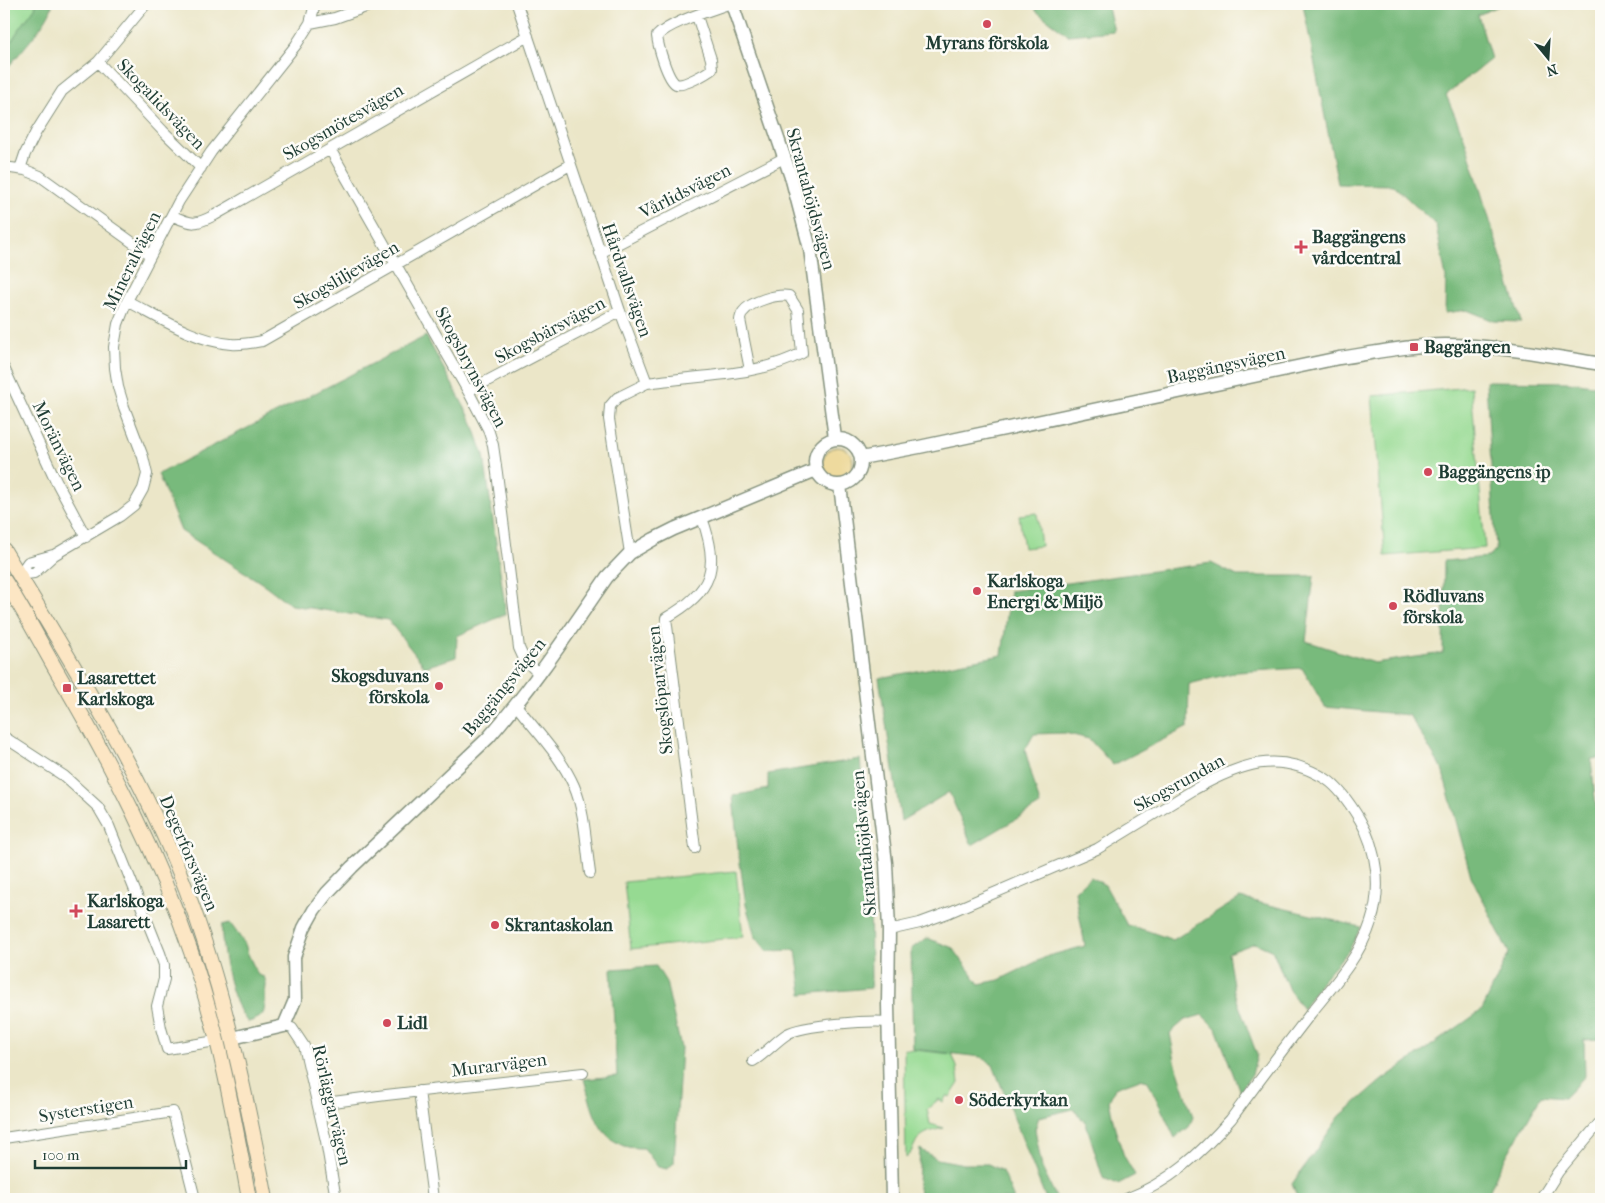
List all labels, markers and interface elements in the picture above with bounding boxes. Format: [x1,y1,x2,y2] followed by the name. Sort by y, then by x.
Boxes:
[981,18,993,30] marker: Myrans förskola
[1522,32,1572,82] north arrow
[925,33,1049,54] place label: Myrans förskola
[112,55,210,155] street label: Skogalidsvägen
[1544,60,1560,80] text: N
[279,79,408,165] street label: Skogsmötesvägen
[781,126,840,273] street label: Skrantahöjdsvägen
[635,159,735,224] street label: Vårlidsvägen
[99,208,166,314] street label: Mineralvägen
[597,220,656,341] street label: Hårdvallsvägen
[1311,227,1406,269] place label: Baggängens vårdcentral
[290,237,403,314] street label: Skogsliljevägen
[1294,240,1308,254] marker: Baggängens vårdcentral
[492,292,609,368] street label: Skogsbärsvägen
[430,303,511,432] street label: Skogsbrynsvägen
[1424,337,1512,358] place label: Baggängen
[1408,341,1420,353] marker: Baggängen
[1165,343,1288,388] street label: Baggängsvägen
[28,398,90,495] street label: Moränvägen
[1438,462,1551,483] place label: Baggängens ip
[1422,466,1434,478] marker: Baggängens ip
[987,571,1103,613] place label: Karlskoga Energi & Miljö
[971,585,983,597] marker: Karlskoga Energi & Miljö
[1402,586,1484,628] place label: Rödluvans förskola
[1387,600,1399,612] marker: Rödluvans förskola
[643,624,678,755] street label: Skogslöparvägen
[458,633,551,741] street label: Baggängsvägen
[331,666,430,708] place label: Skogsduvans förskola
[77,668,156,710] place label: Lasarettet Karlskoga
[433,680,445,692] marker: Skogsduvans förskola
[61,682,73,694] marker: Lasarettet Karlskoga
[1130,750,1229,817] street label: Skogsrundan
[848,769,881,917] street label: Skrantahöjdsvägen
[155,792,223,915] street label: Degerforsvägen
[87,891,164,933] place label: Karlskoga Lasarett
[69,904,83,918] marker: Karlskoga Lasarett
[505,915,614,936] place label: Skrantaskolan
[489,919,501,931] marker: Skrantaskolan
[397,1013,429,1034] place label: Lidl
[381,1017,393,1029] marker: Lidl
[307,1042,356,1168] street label: Rörläggarvägen
[450,1049,549,1082] street label: Murarvägen
[969,1090,1069,1111] place label: Söderkyrkan
[37,1092,135,1127] street label: Systerstigen
[953,1094,965,1106] marker: Söderkyrkan
[35,1138,186,1170] scale bar
[42,1146,80,1164] text: 100 m

